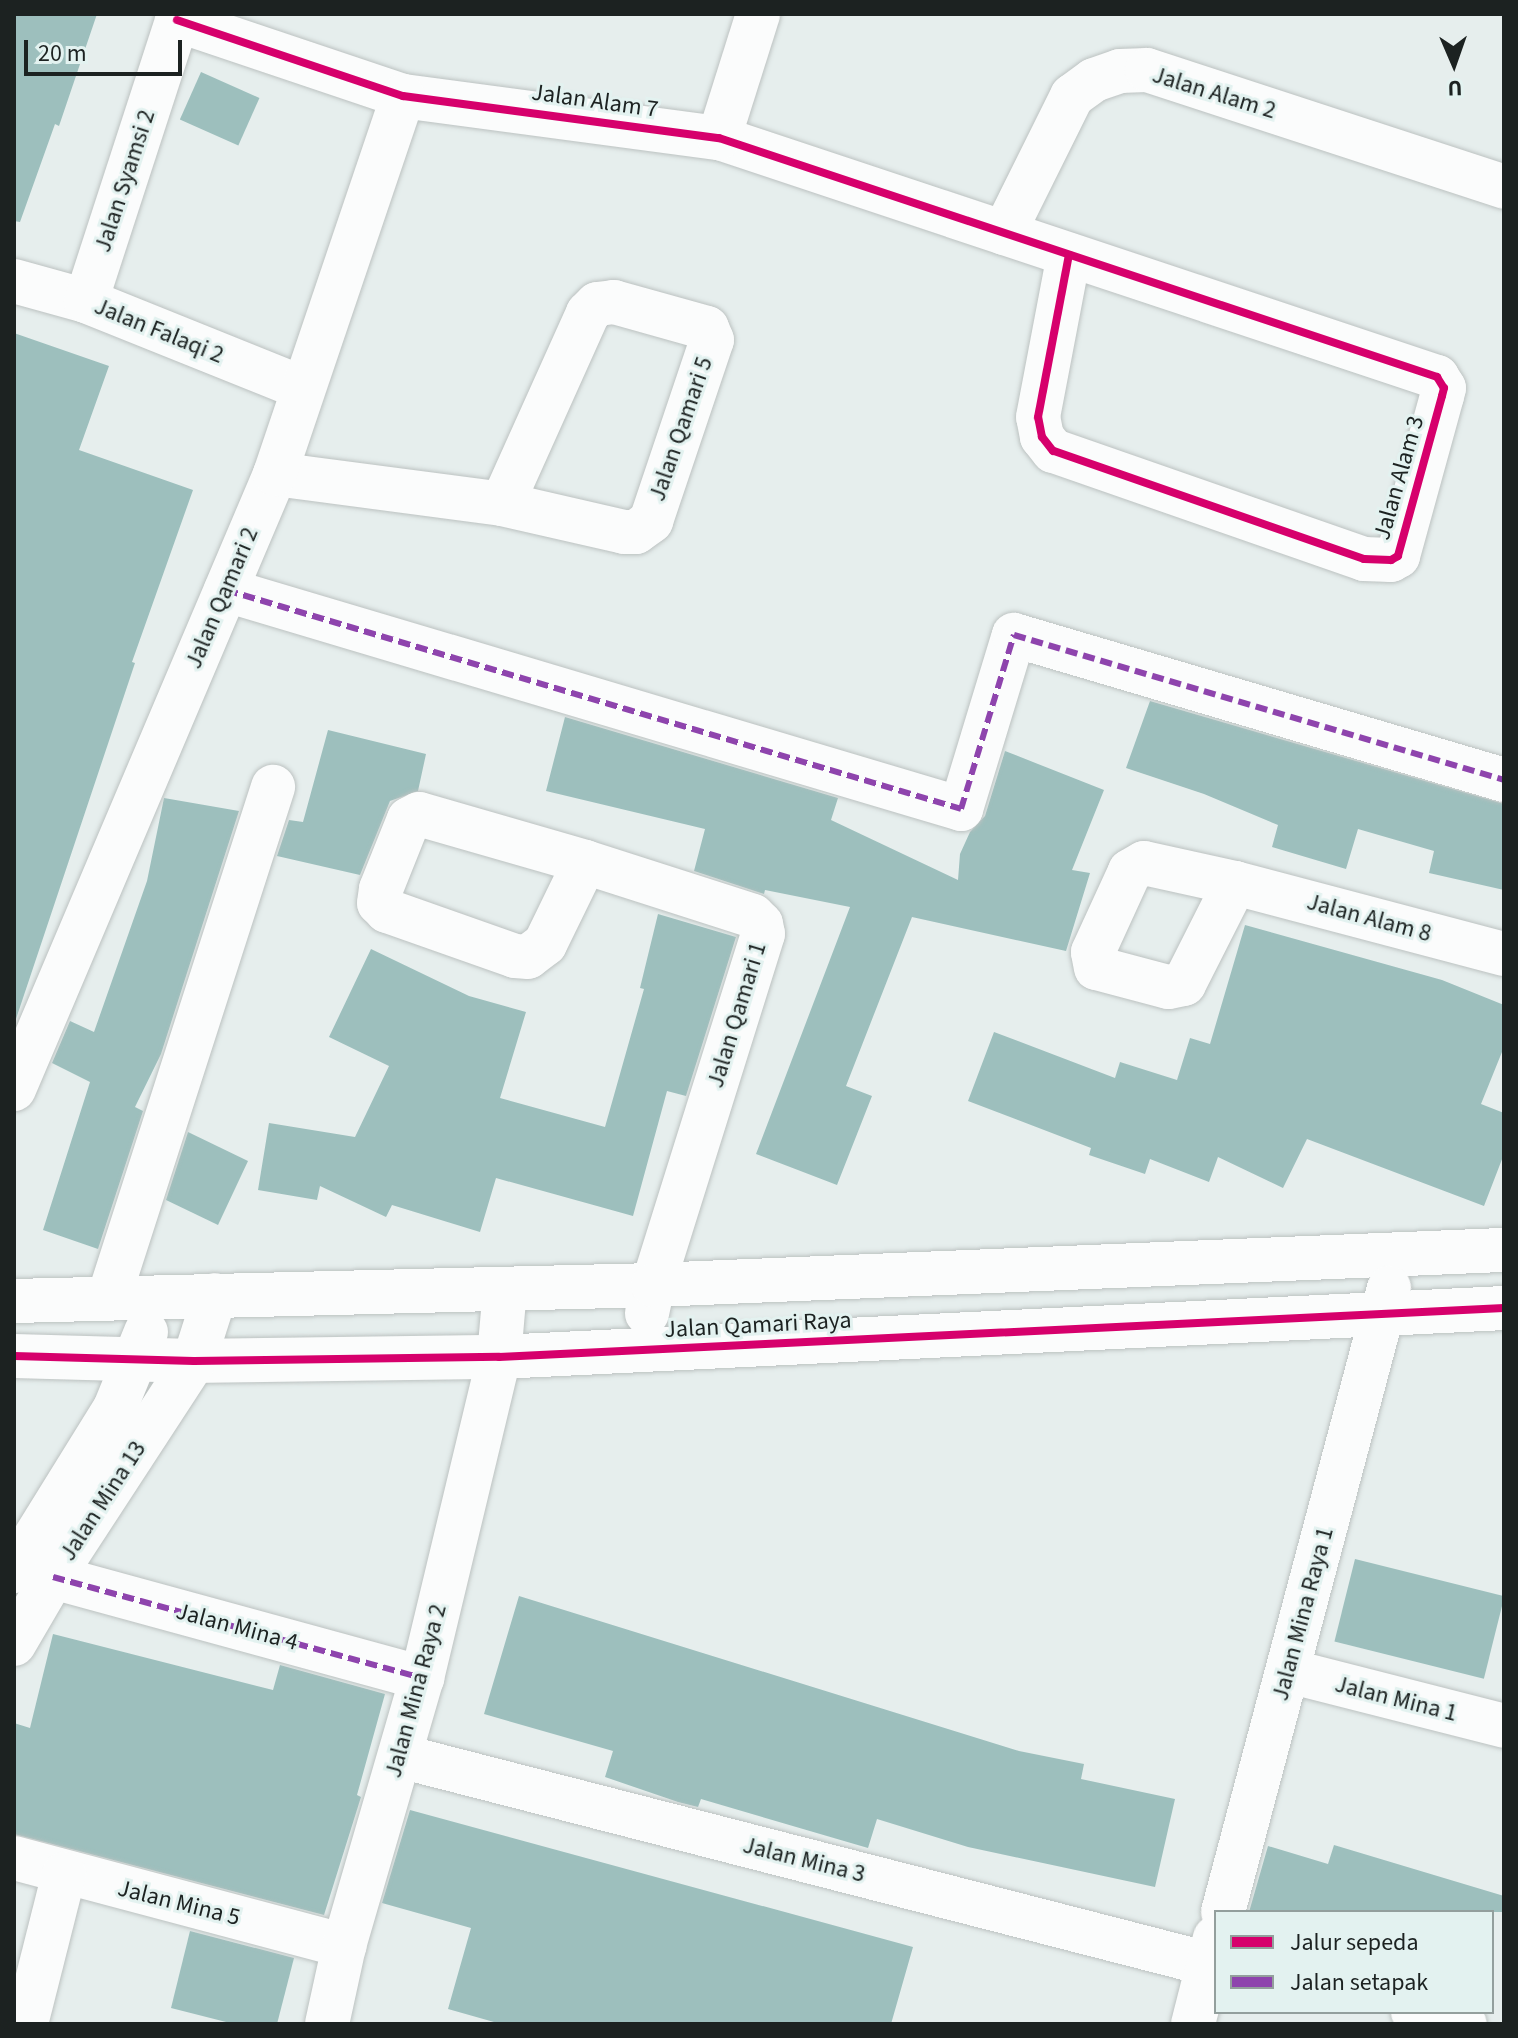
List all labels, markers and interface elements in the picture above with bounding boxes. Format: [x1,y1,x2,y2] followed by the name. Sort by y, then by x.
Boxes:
[28,24,186,74] scale bar
[1414,24,1494,104] north arrow
[38,36,87,71] text: 20 m
[1149,61,1279,125] street label: Jalan Alam 2
[1447,72,1463,104] text: U
[530,78,660,124] street label: Jalan Alam 7
[88,106,162,256] street label: Jalan Syamsi 2
[90,292,228,370] street label: Jalan Falaqi 2
[643,353,719,505] street label: Jalan Qamari 5
[1368,413,1430,543] street label: Jalan Alam 3
[179,523,265,673] street label: Jalan Qamari 2
[1304,888,1434,948] street label: Jalan Alam 8
[701,939,773,1091] street label: Jalan Qamari 1
[664,1306,852,1344] street label: Jalan Qamari Raya
[54,1436,152,1566] street label: Jalan Mina 13
[1266,1524,1340,1704] street label: Jalan Mina Raya 1
[173,1597,301,1657] street label: Jalan Mina 4
[379,1601,453,1781] street label: Jalan Mina Raya 2
[1332,1670,1460,1728] street label: Jalan Mina 1
[740,1831,868,1889] street label: Jalan Mina 3
[115,1874,243,1932] street label: Jalan Mina 5
[1214,1910,1494,2014] legend
[1290,1925,1419,1960] text: Jalur sepeda
[1290,1965,1428,2000] text: Jalan setapak

